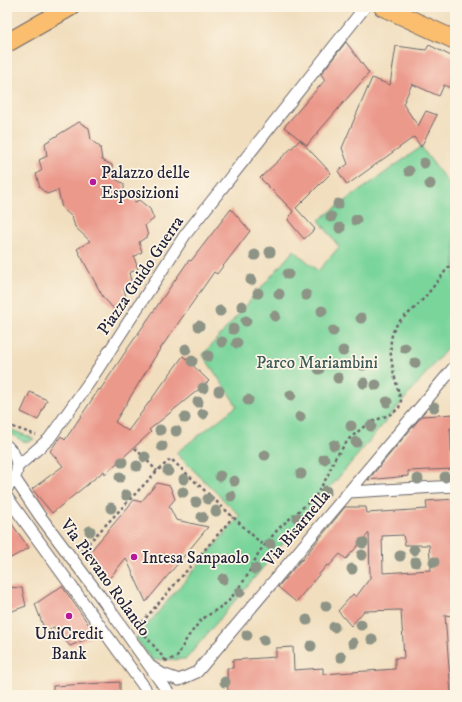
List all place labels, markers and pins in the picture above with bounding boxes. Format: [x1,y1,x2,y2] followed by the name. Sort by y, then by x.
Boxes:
[101,162,190,204] place label: Palazzo delle Esposizioni
[88,177,98,187] marker: Palazzo delle Esposizioni
[142,547,249,569] place label: Intesa Sanpaolo
[129,552,139,562] marker: Intesa Sanpaolo
[64,611,74,621] marker: UniCredit Bank
[35,623,104,665] place label: UniCredit Bank

